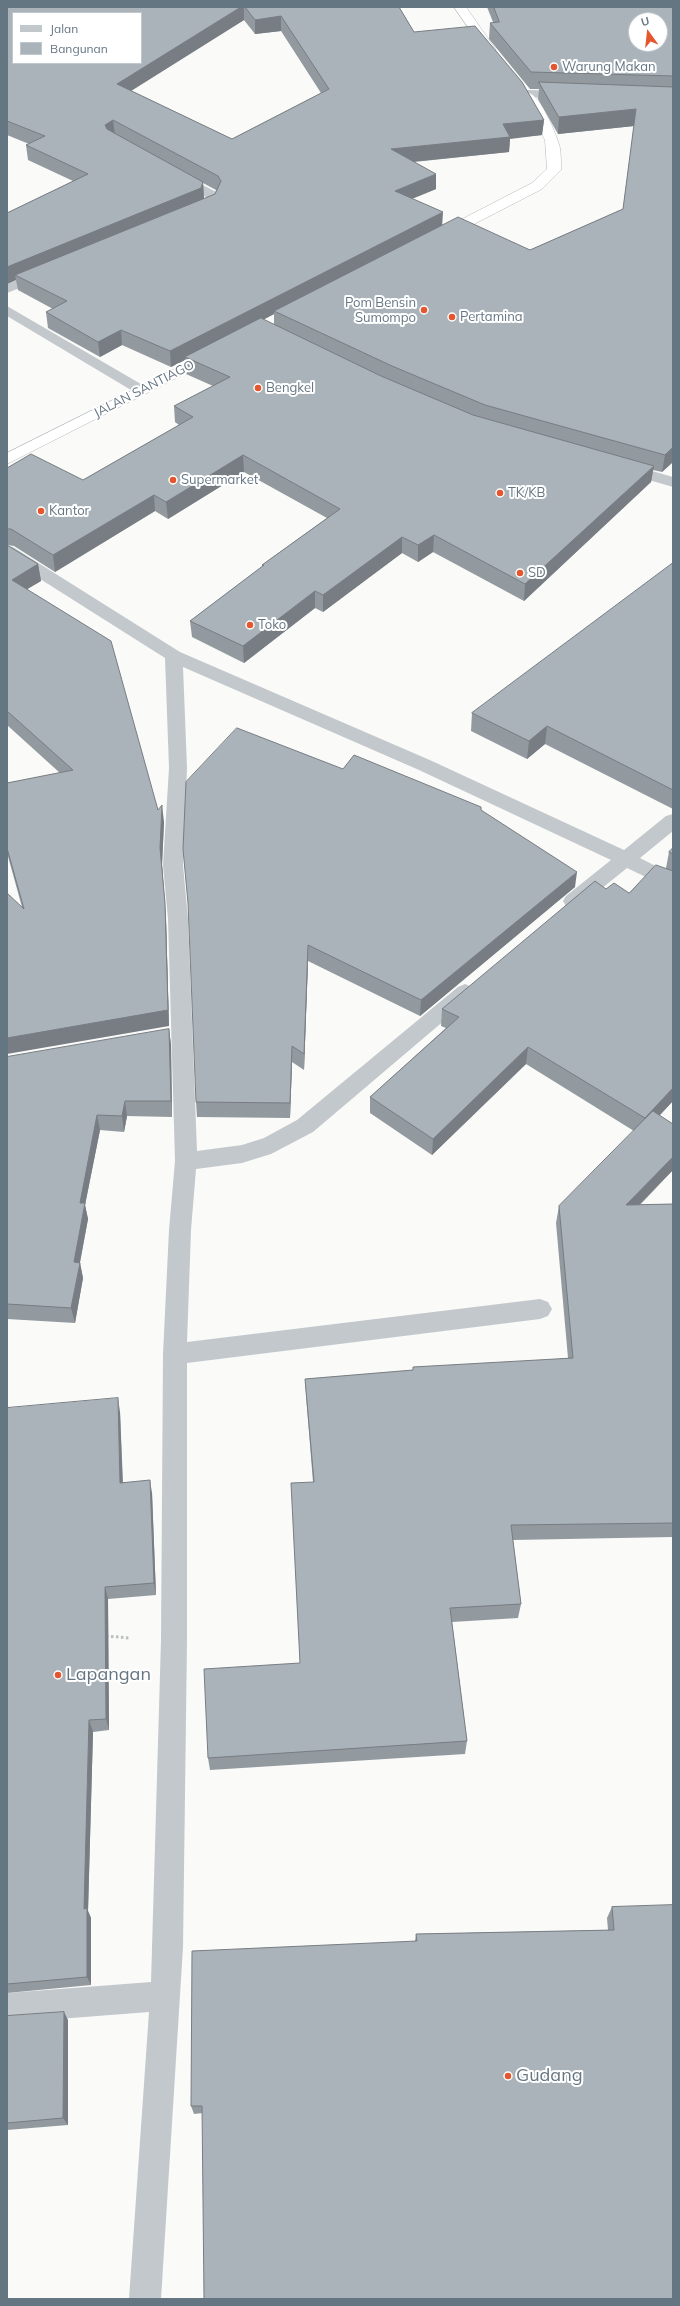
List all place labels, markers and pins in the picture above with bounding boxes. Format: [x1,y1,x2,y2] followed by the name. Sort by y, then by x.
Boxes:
[562,59,656,75] place label: Warung Makan
[549,62,559,72] marker: Warung Makan
[345,295,416,326] place label: Pom Bensin Sumompo
[419,305,429,315] marker: Pom Bensin Sumompo
[460,309,523,325] place label: Pertamina
[447,312,457,322] marker: Pertamina
[266,380,314,396] place label: Bengkel
[253,383,263,393] marker: Bengkel
[181,472,258,488] place label: Supermarket
[168,475,178,485] marker: Supermarket
[508,485,545,501] place label: TK/KB
[495,488,505,498] marker: TK/KB
[49,503,89,519] place label: Kantor
[36,506,46,516] marker: Kantor
[528,565,546,581] place label: SD
[515,568,525,578] marker: SD
[258,617,286,633] place label: Toko
[245,620,255,630] marker: Toko
[66,1664,151,1686] place label: Lapangan
[53,1670,63,1680] marker: Lapangan
[516,2065,583,2087] place label: Gudang
[503,2071,513,2081] marker: Gudang

